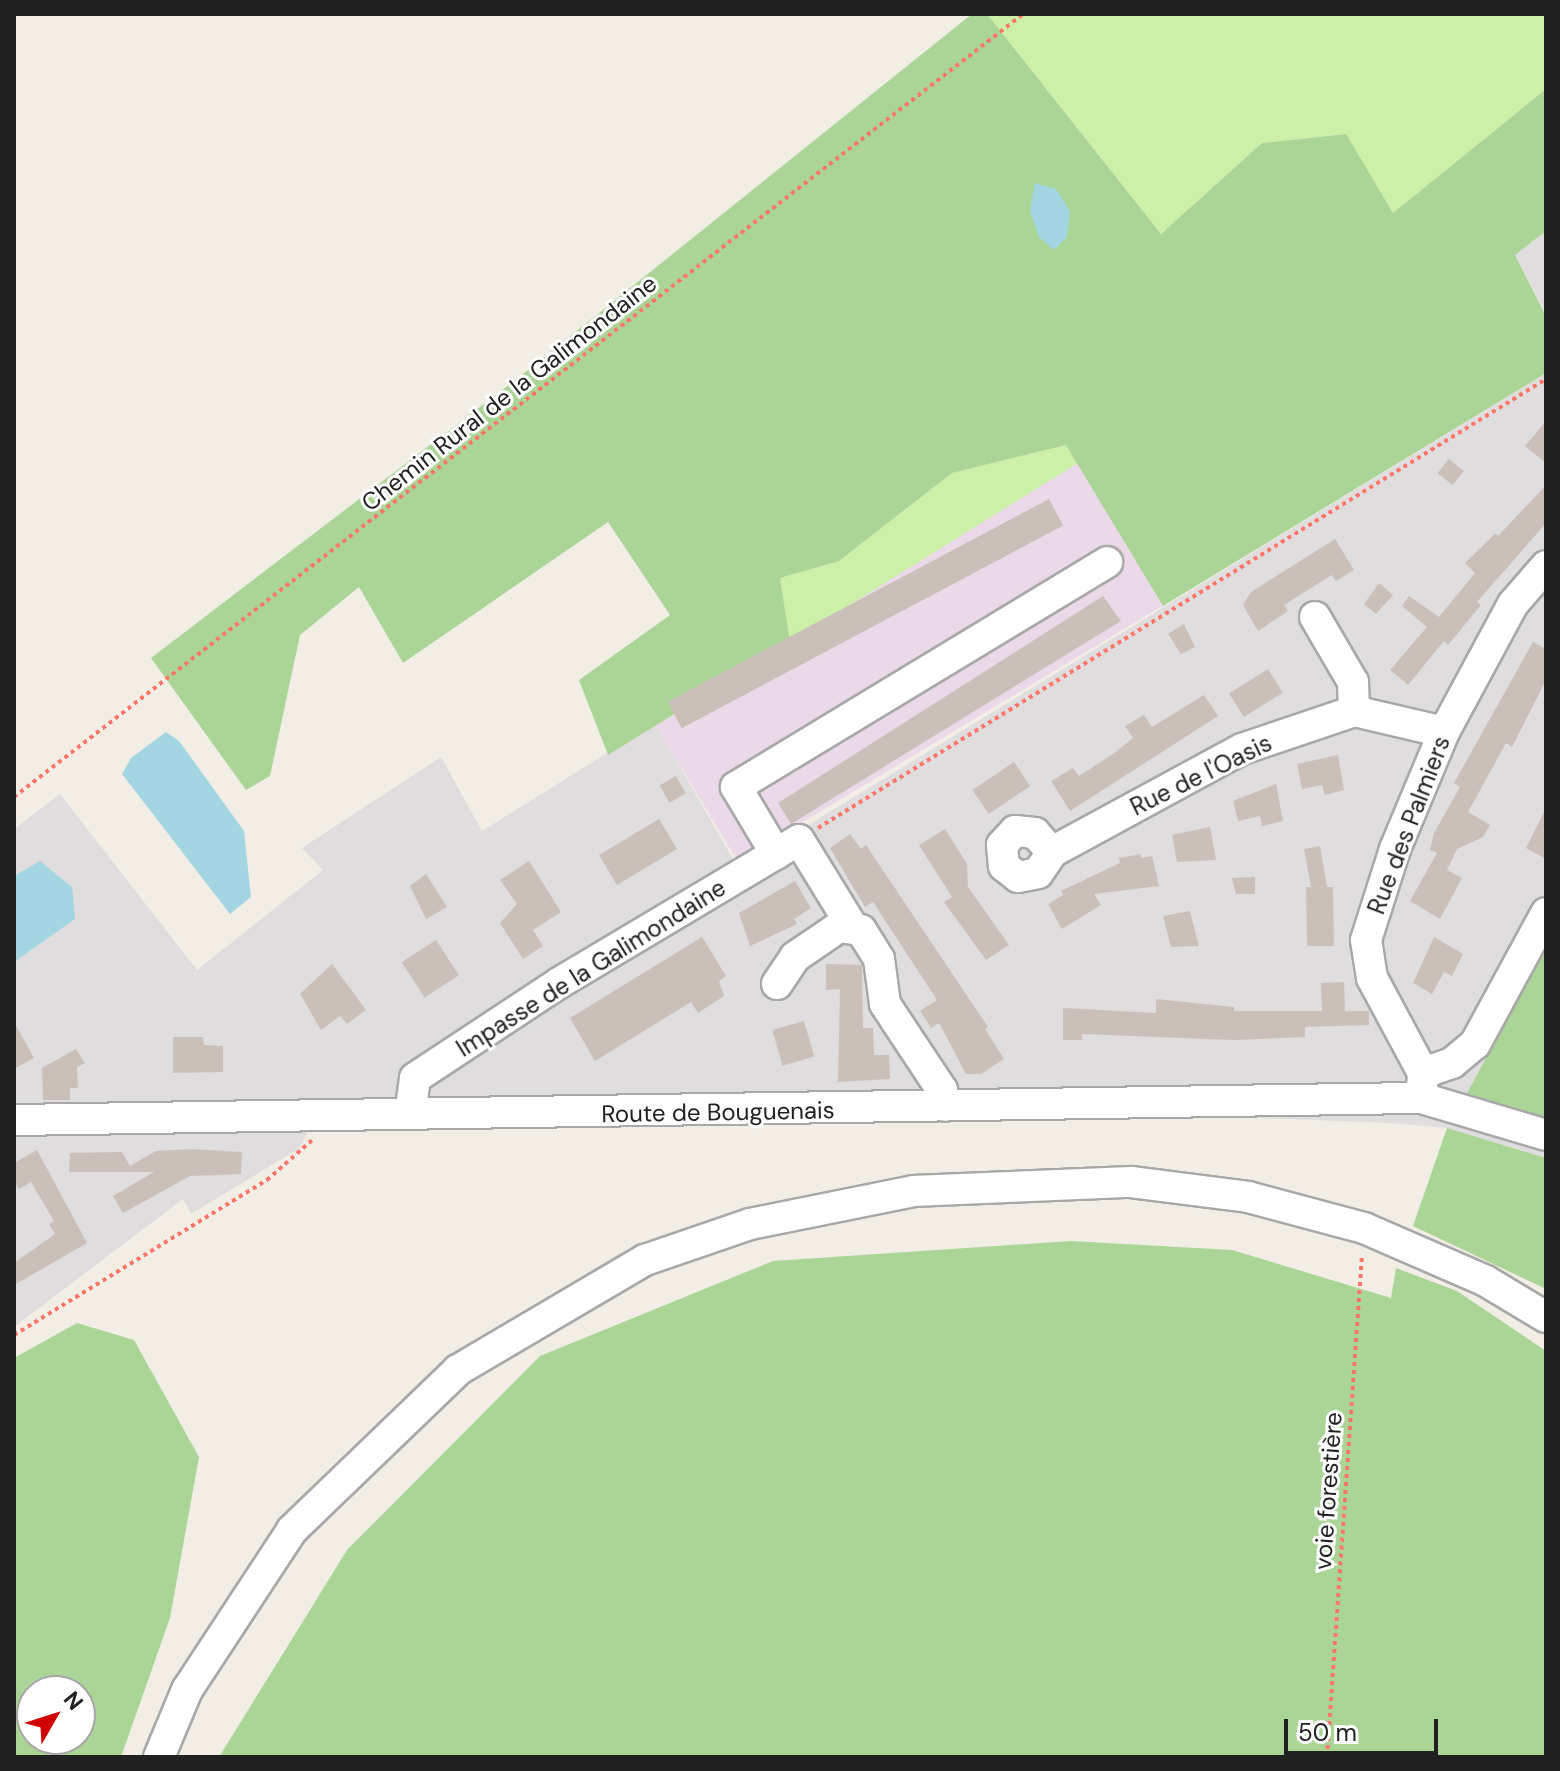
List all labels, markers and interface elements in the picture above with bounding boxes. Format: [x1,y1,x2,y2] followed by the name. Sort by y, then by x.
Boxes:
[356,269,662,517] street label: Chemin Rural de la Galimondaine
[1126,728,1276,822] street label: Rue de l'Oasis
[1362,732,1456,918] street label: Rue des Palmiers
[451,873,731,1063] street label: Impasse de la Galimondaine
[601,1096,835,1128] street label: Route de Bouguenais
[1308,1411,1348,1571] street label: voie forestière
[16,1675,96,1755] north arrow
[57,1685,90,1716] text: N
[1288,1703,1442,1753] scale bar
[1298,1717,1357,1748] text: 50 m

